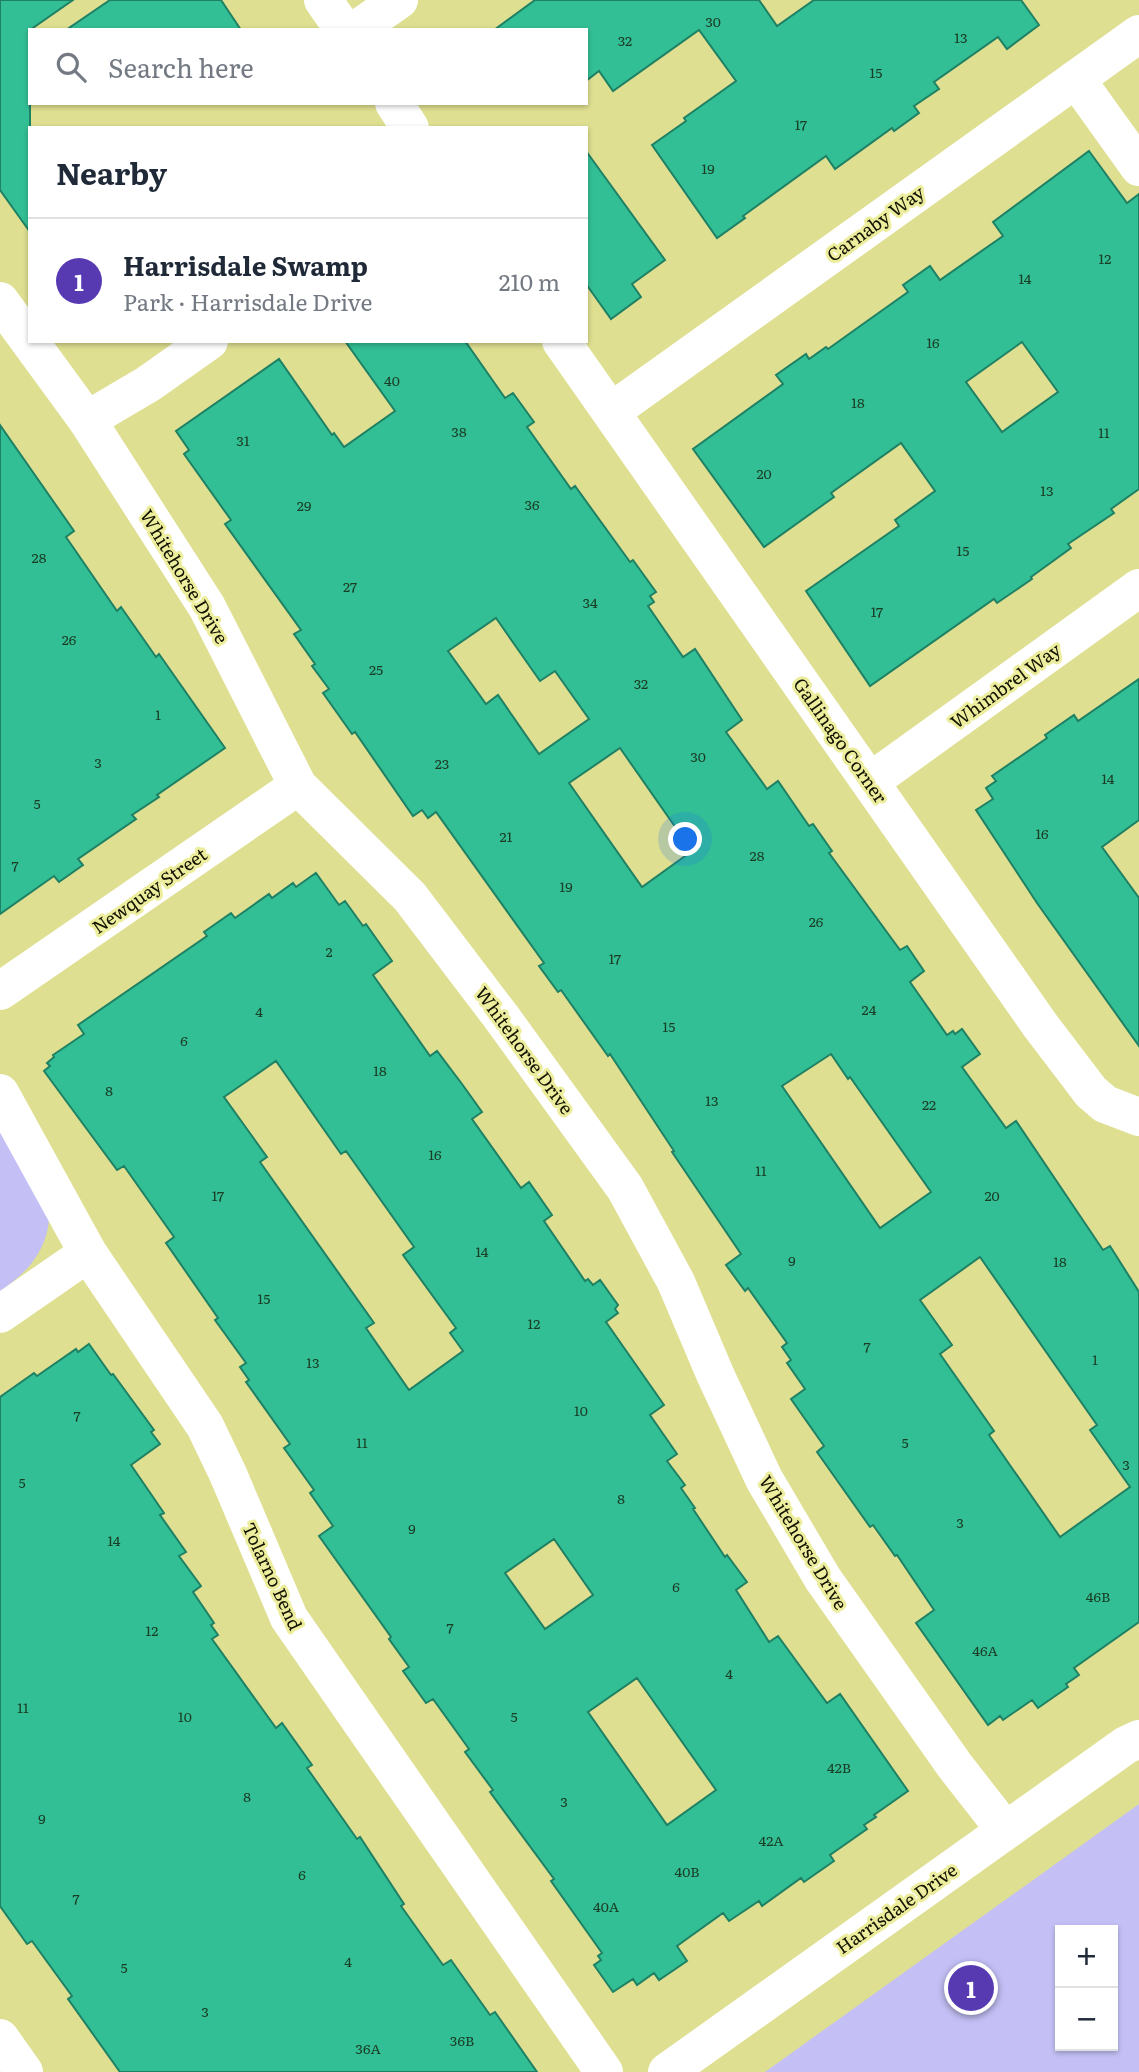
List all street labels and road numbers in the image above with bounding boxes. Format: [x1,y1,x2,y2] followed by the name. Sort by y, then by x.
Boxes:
[821,178,930,268] street label: Carnaby Way
[134,504,236,648] street label: Whitehorse Drive
[944,635,1066,734] street label: Whimbrel Way
[788,672,895,809] street label: Gallinago Corner
[86,840,213,940] street label: Newquay Street
[469,980,581,1120] street label: Whitehorse Drive
[753,1470,855,1614] street label: Whitehorse Drive
[236,1518,310,1634] street label: Tolarno Bend
[830,1856,962,1960] street label: Harrisdale Drive

